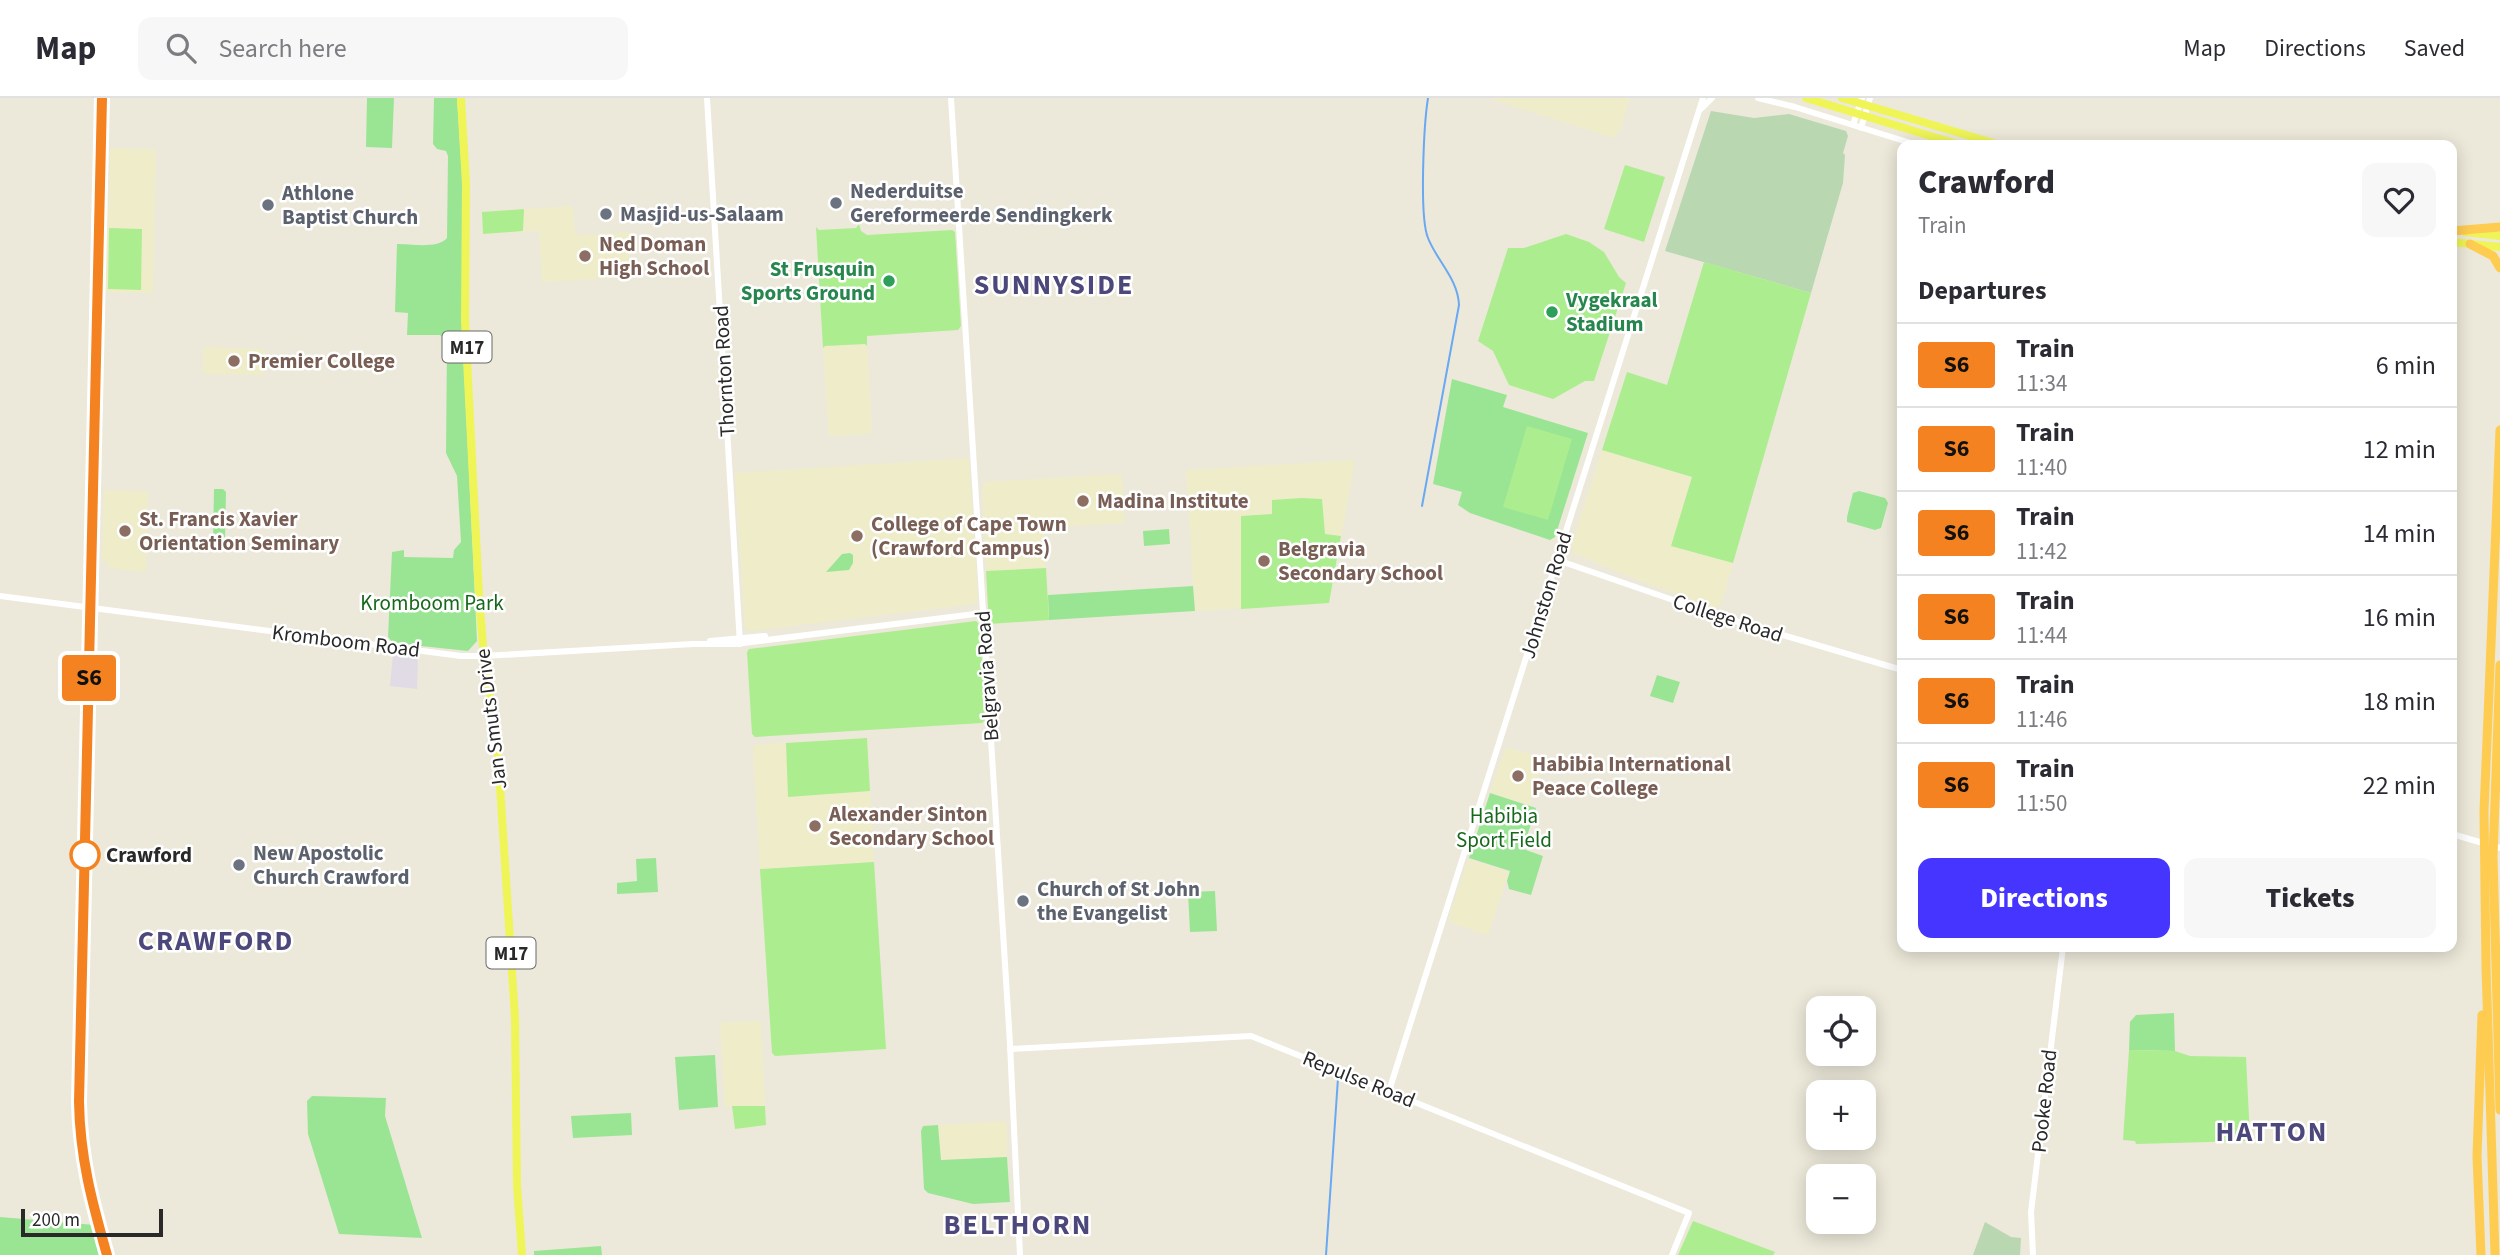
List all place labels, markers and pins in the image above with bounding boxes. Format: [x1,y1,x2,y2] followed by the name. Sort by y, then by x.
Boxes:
[850,176,1113,230] place label: Nederduitse Gereformeerde Sendingkerk
[281,178,418,232] place label: Athlone Baptist Church
[828,195,844,211] marker: Nederduitse Gereformeerde Sendingkerk
[260,197,276,213] marker: Athlone Baptist Church
[620,199,784,229] place label: Masjid-us-Salaam
[598,206,614,222] marker: Masjid-us-Salaam
[599,229,709,283] place label: Ned Doman High School
[577,248,593,264] marker: Ned Doman High School
[741,254,875,308] place label: St Frusquin Sports Ground
[881,273,897,289] marker: St Frusquin Sports Ground
[1565,285,1658,339] place label: Vygekraal Stadium
[1544,304,1560,320] marker: Vygekraal Stadium
[248,346,395,376] place label: Premier College
[226,353,242,369] marker: Premier College
[1097,486,1249,516] place label: Madina Institute
[1075,493,1091,509] marker: Madina Institute
[139,504,339,558] place label: St. Francis Xavier Orientation Seminary
[871,509,1067,563] place label: College of Cape Town (Crawford Campus)
[117,523,133,539] marker: St. Francis Xavier Orientation Seminary
[849,528,865,544] marker: College of Cape Town (Crawford Campus)
[1278,534,1443,588] place label: Belgravia Secondary School
[1256,553,1272,569] marker: Belgravia Secondary School
[1532,749,1731,803] place label: Habibia International Peace College
[1510,768,1526,784] marker: Habibia International Peace College
[828,799,994,853] place label: Alexander Sinton Secondary School
[807,818,823,834] marker: Alexander Sinton Secondary School
[253,838,409,892] place label: New Apostolic Church Crawford
[70,840,100,870] marker: Crawford
[106,840,192,870] place label: Crawford
[231,857,247,873] marker: New Apostolic Church Crawford
[1037,874,1200,928] place label: Church of St John the Evangelist
[1015,893,1031,909] marker: Church of St John the Evangelist

